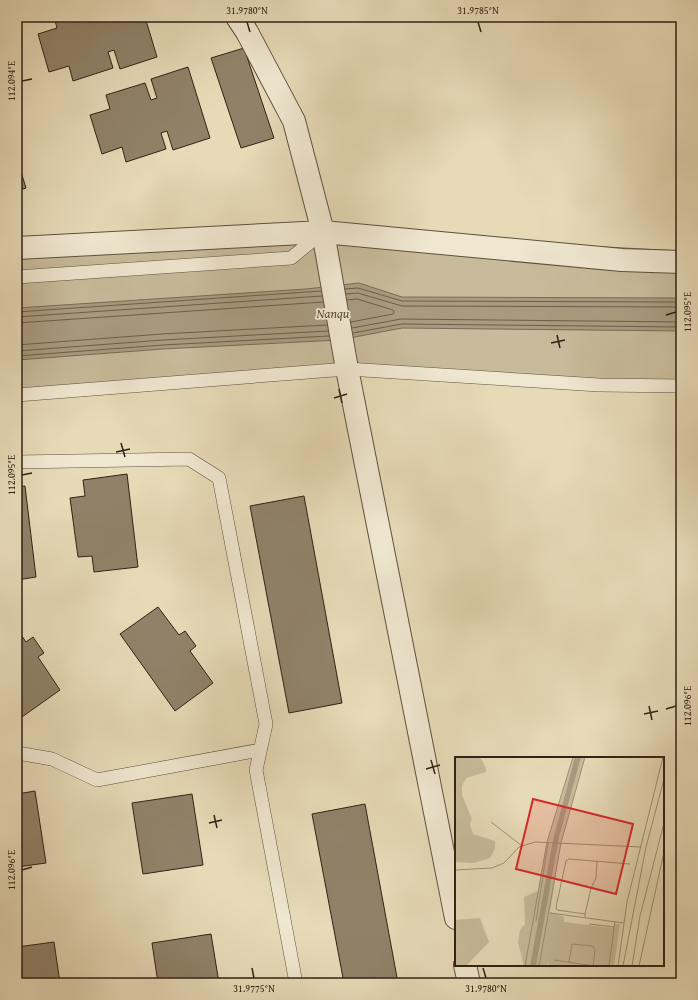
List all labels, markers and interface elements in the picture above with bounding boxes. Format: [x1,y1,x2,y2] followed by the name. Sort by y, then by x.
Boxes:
[226,3,268,18] text: 31.9780°N
[457,3,499,18] text: 31.9785°N
[4,61,19,101] text: 112.094°E
[680,292,695,332] text: 112.095°E
[316,304,350,323] water label: Nanqu
[4,455,19,495] text: 112.095°E
[680,686,695,726] text: 112.096°E
[455,757,664,966] inset map
[4,850,19,890] text: 112.096°E
[233,981,275,996] text: 31.9775°N
[465,981,507,996] text: 31.9780°N

